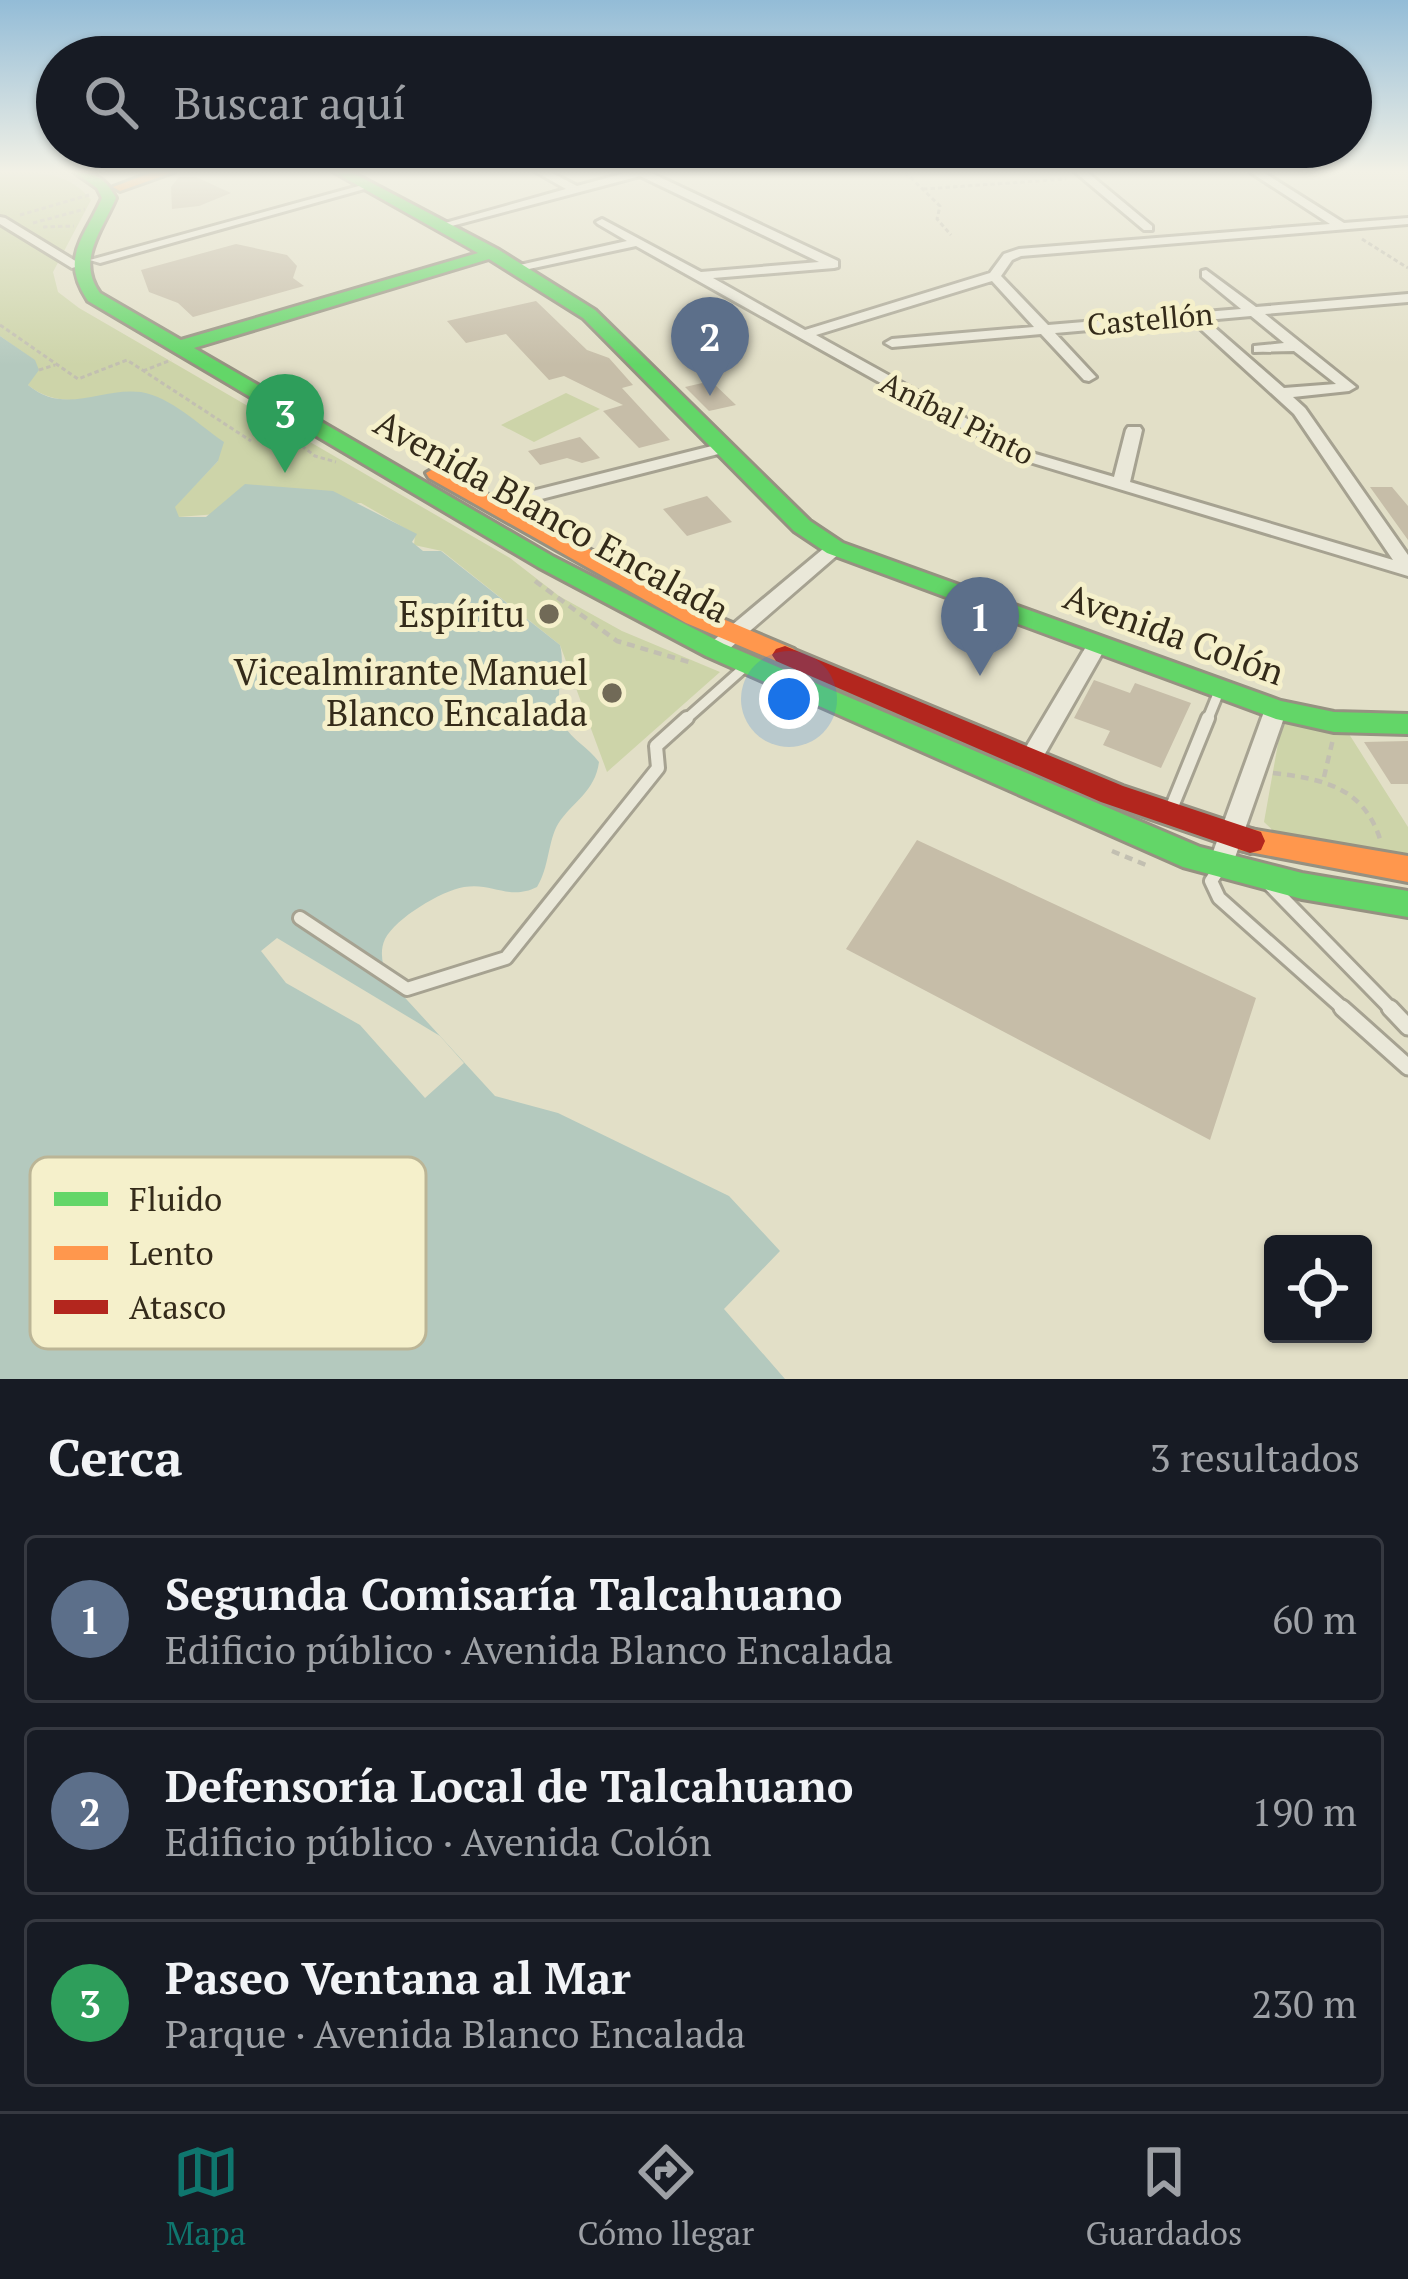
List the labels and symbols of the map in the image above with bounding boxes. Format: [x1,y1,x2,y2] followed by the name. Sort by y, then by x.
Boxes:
[1085,294,1215,344] street label: Castellón
[671,297,749,396] pin: 2
[874,362,1041,474] street label: Aníbal Pinto
[246,374,324,473] pin: 3
[367,398,738,633] street label: Avenida Blanco Encalada
[1058,572,1291,695] street label: Avenida Colón
[941,577,1019,676] pin: 1
[399,590,525,637] place label: Espíritu
[536,601,562,627] marker: Espíritu
[233,648,588,736] place label: Vicealmirante Manuel Blanco Encalada
[759,669,819,729] your location
[599,680,625,706] marker: Vicealmirante Manuel Blanco Encalada
[30,1157,426,1349] legend
[129,1177,222,1220] text: Fluido
[129,1231,214,1274] text: Lento
[129,1285,226,1328] text: Atasco

